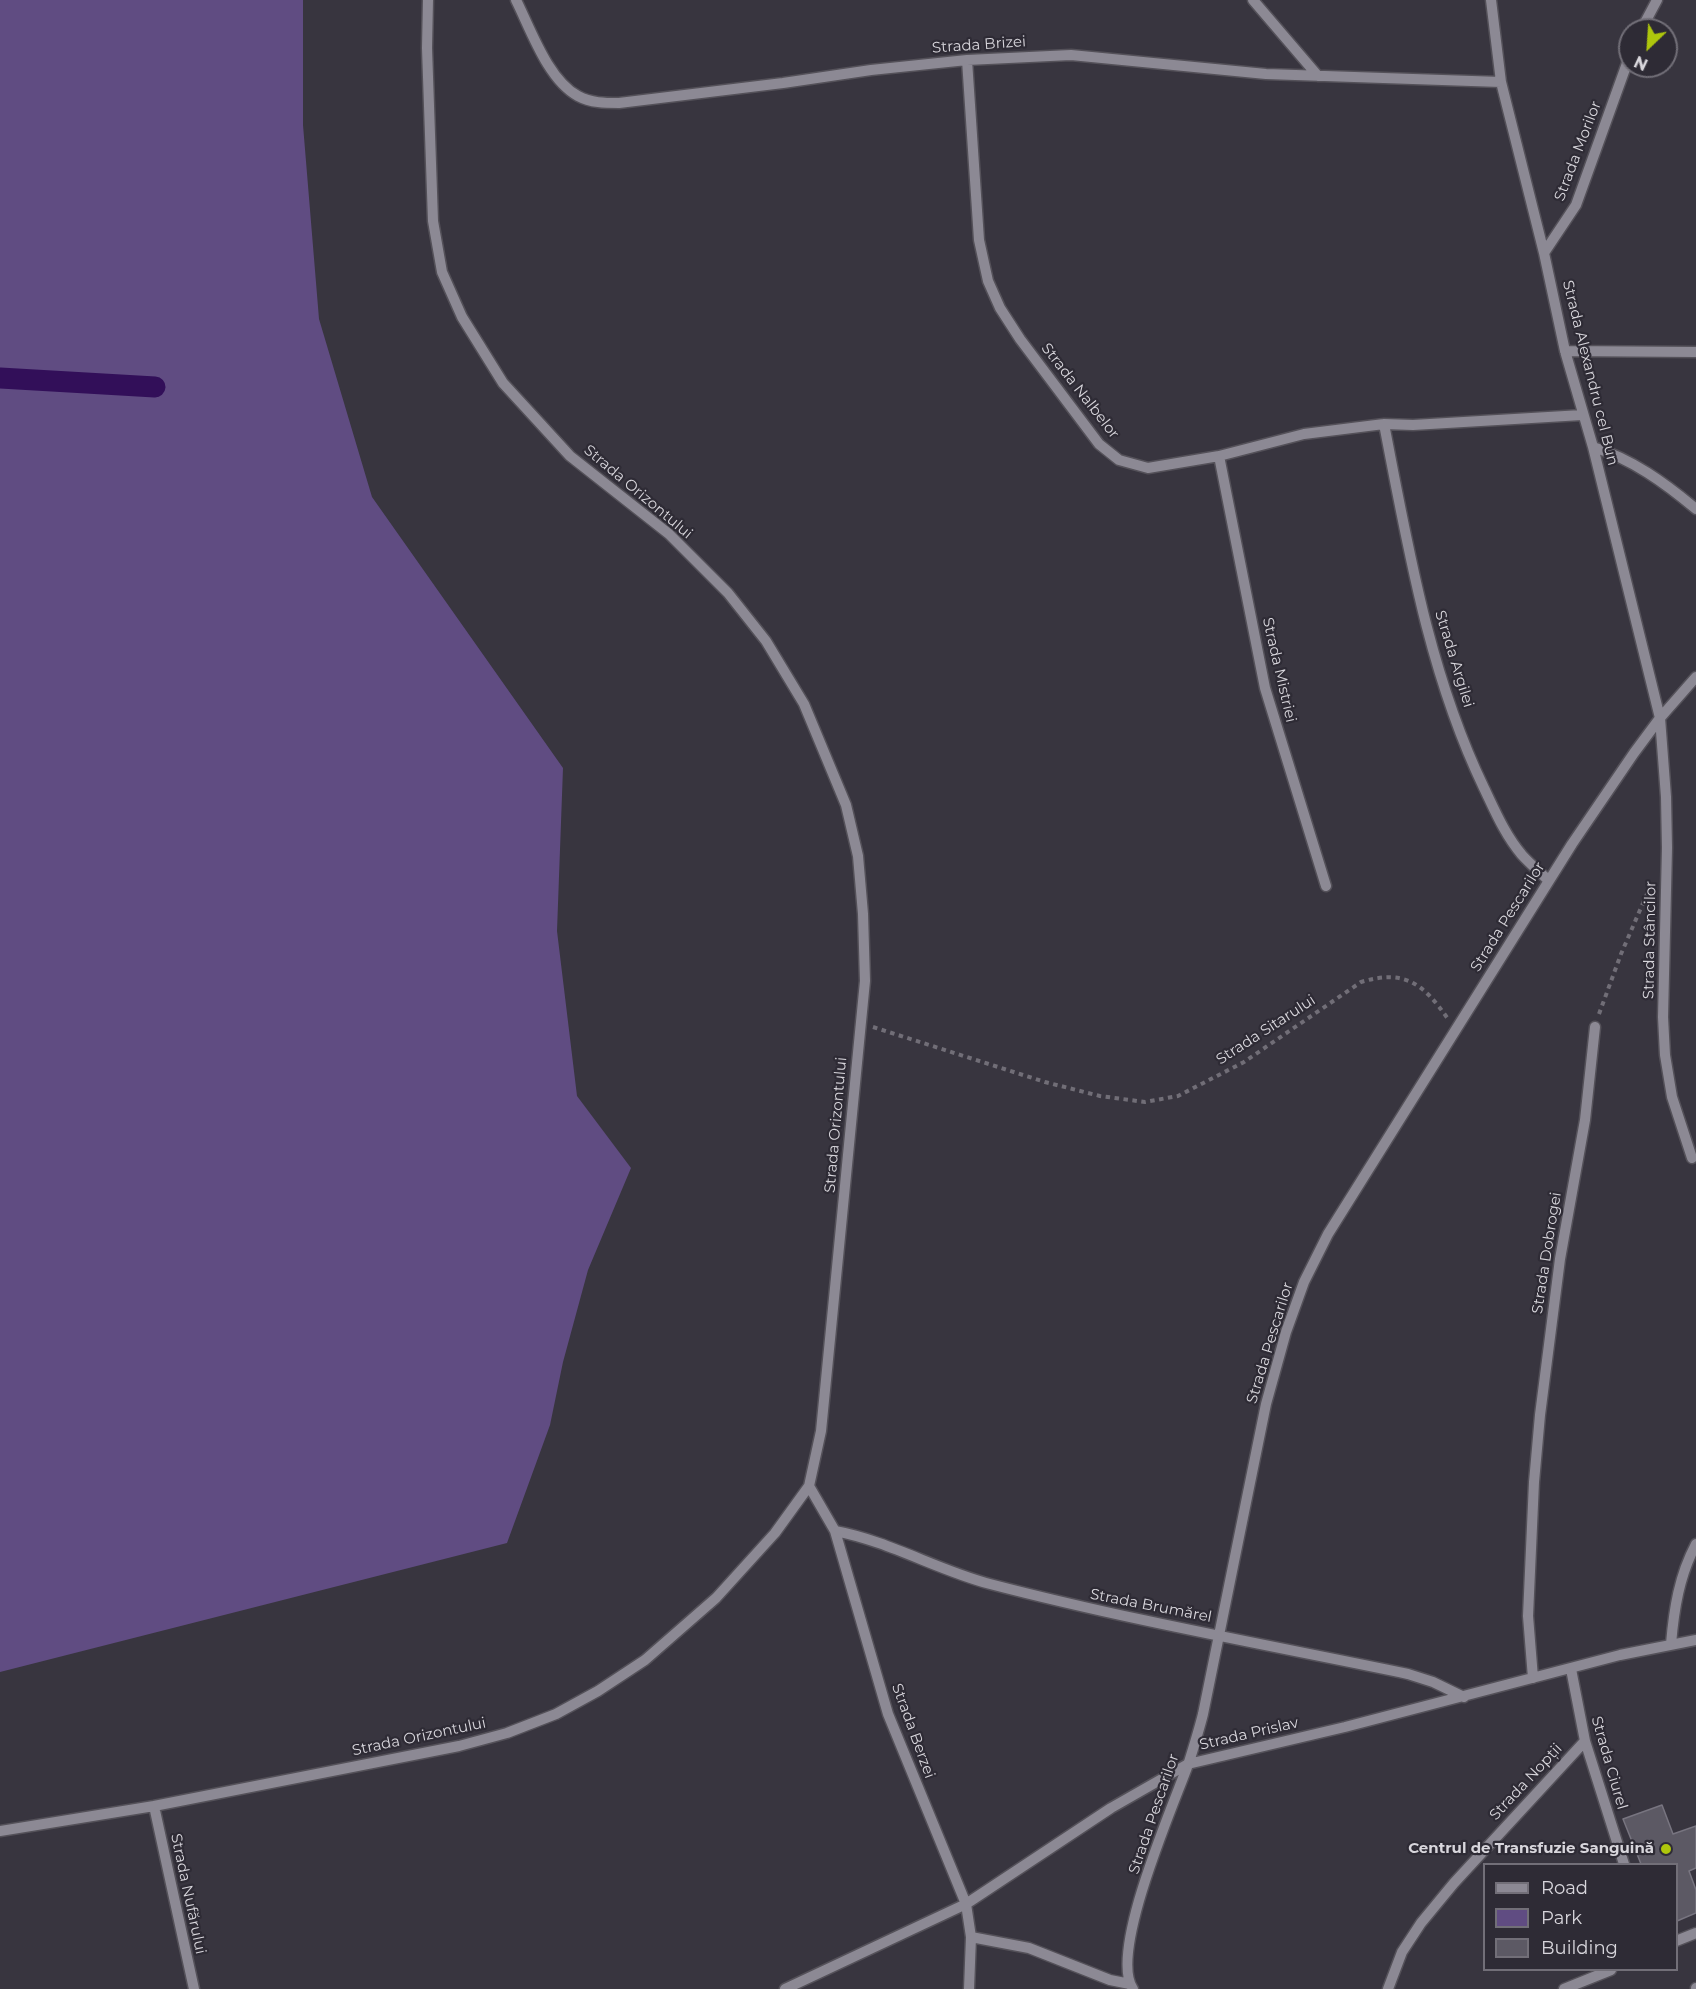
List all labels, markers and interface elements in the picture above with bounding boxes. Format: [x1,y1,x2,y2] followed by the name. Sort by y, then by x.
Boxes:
[1618,18,1678,78] north arrow
[931,33,1027,57] street label: Strada Brizei
[1631,52,1651,74] text: N
[1551,98,1605,204] street label: Strada Morilor
[1558,279,1622,467] street label: Strada Alexandru cel Bun
[1037,340,1123,442] street label: Strada Nalbelor
[580,441,696,543] street label: Strada Orizontului
[1431,608,1477,710] street label: Strada Argilei
[1258,616,1300,724] street label: Strada Mistriei
[1467,859,1549,975] street label: Strada Pescarilor
[1640,881,1660,999] street label: Strada Stâncilor
[1213,991,1319,1069] street label: Strada Sitarului
[821,1056,851,1194] street label: Strada Orizontului
[1528,1191,1566,1315] street label: Strada Dobrogei
[1243,1280,1297,1406] street label: Strada Pescarilor
[1089,1585,1213,1627] street label: Strada Brumărel
[888,1681,938,1781] street label: Strada Berzei
[350,1714,488,1760] street label: Strada Orizontului
[1198,1714,1300,1754] street label: Strada Prislav
[1587,1714,1631,1812] street label: Strada Ciurel
[1486,1740,1566,1824] street label: Strada Nopții
[1125,1751,1183,1877] street label: Strada Pescarilor
[166,1832,210,1956] street label: Strada Nufărului
[1408,1840,1654,1858] place label: Centrul de Transfuzie Sanguină
[1659,1842,1673,1856] marker: Centrul de Transfuzie Sanguină
[1483,1863,1678,1971] legend
[1541,1877,1588,1899] text: Road
[1541,1907,1582,1929] text: Park
[1541,1937,1618,1959] text: Building

